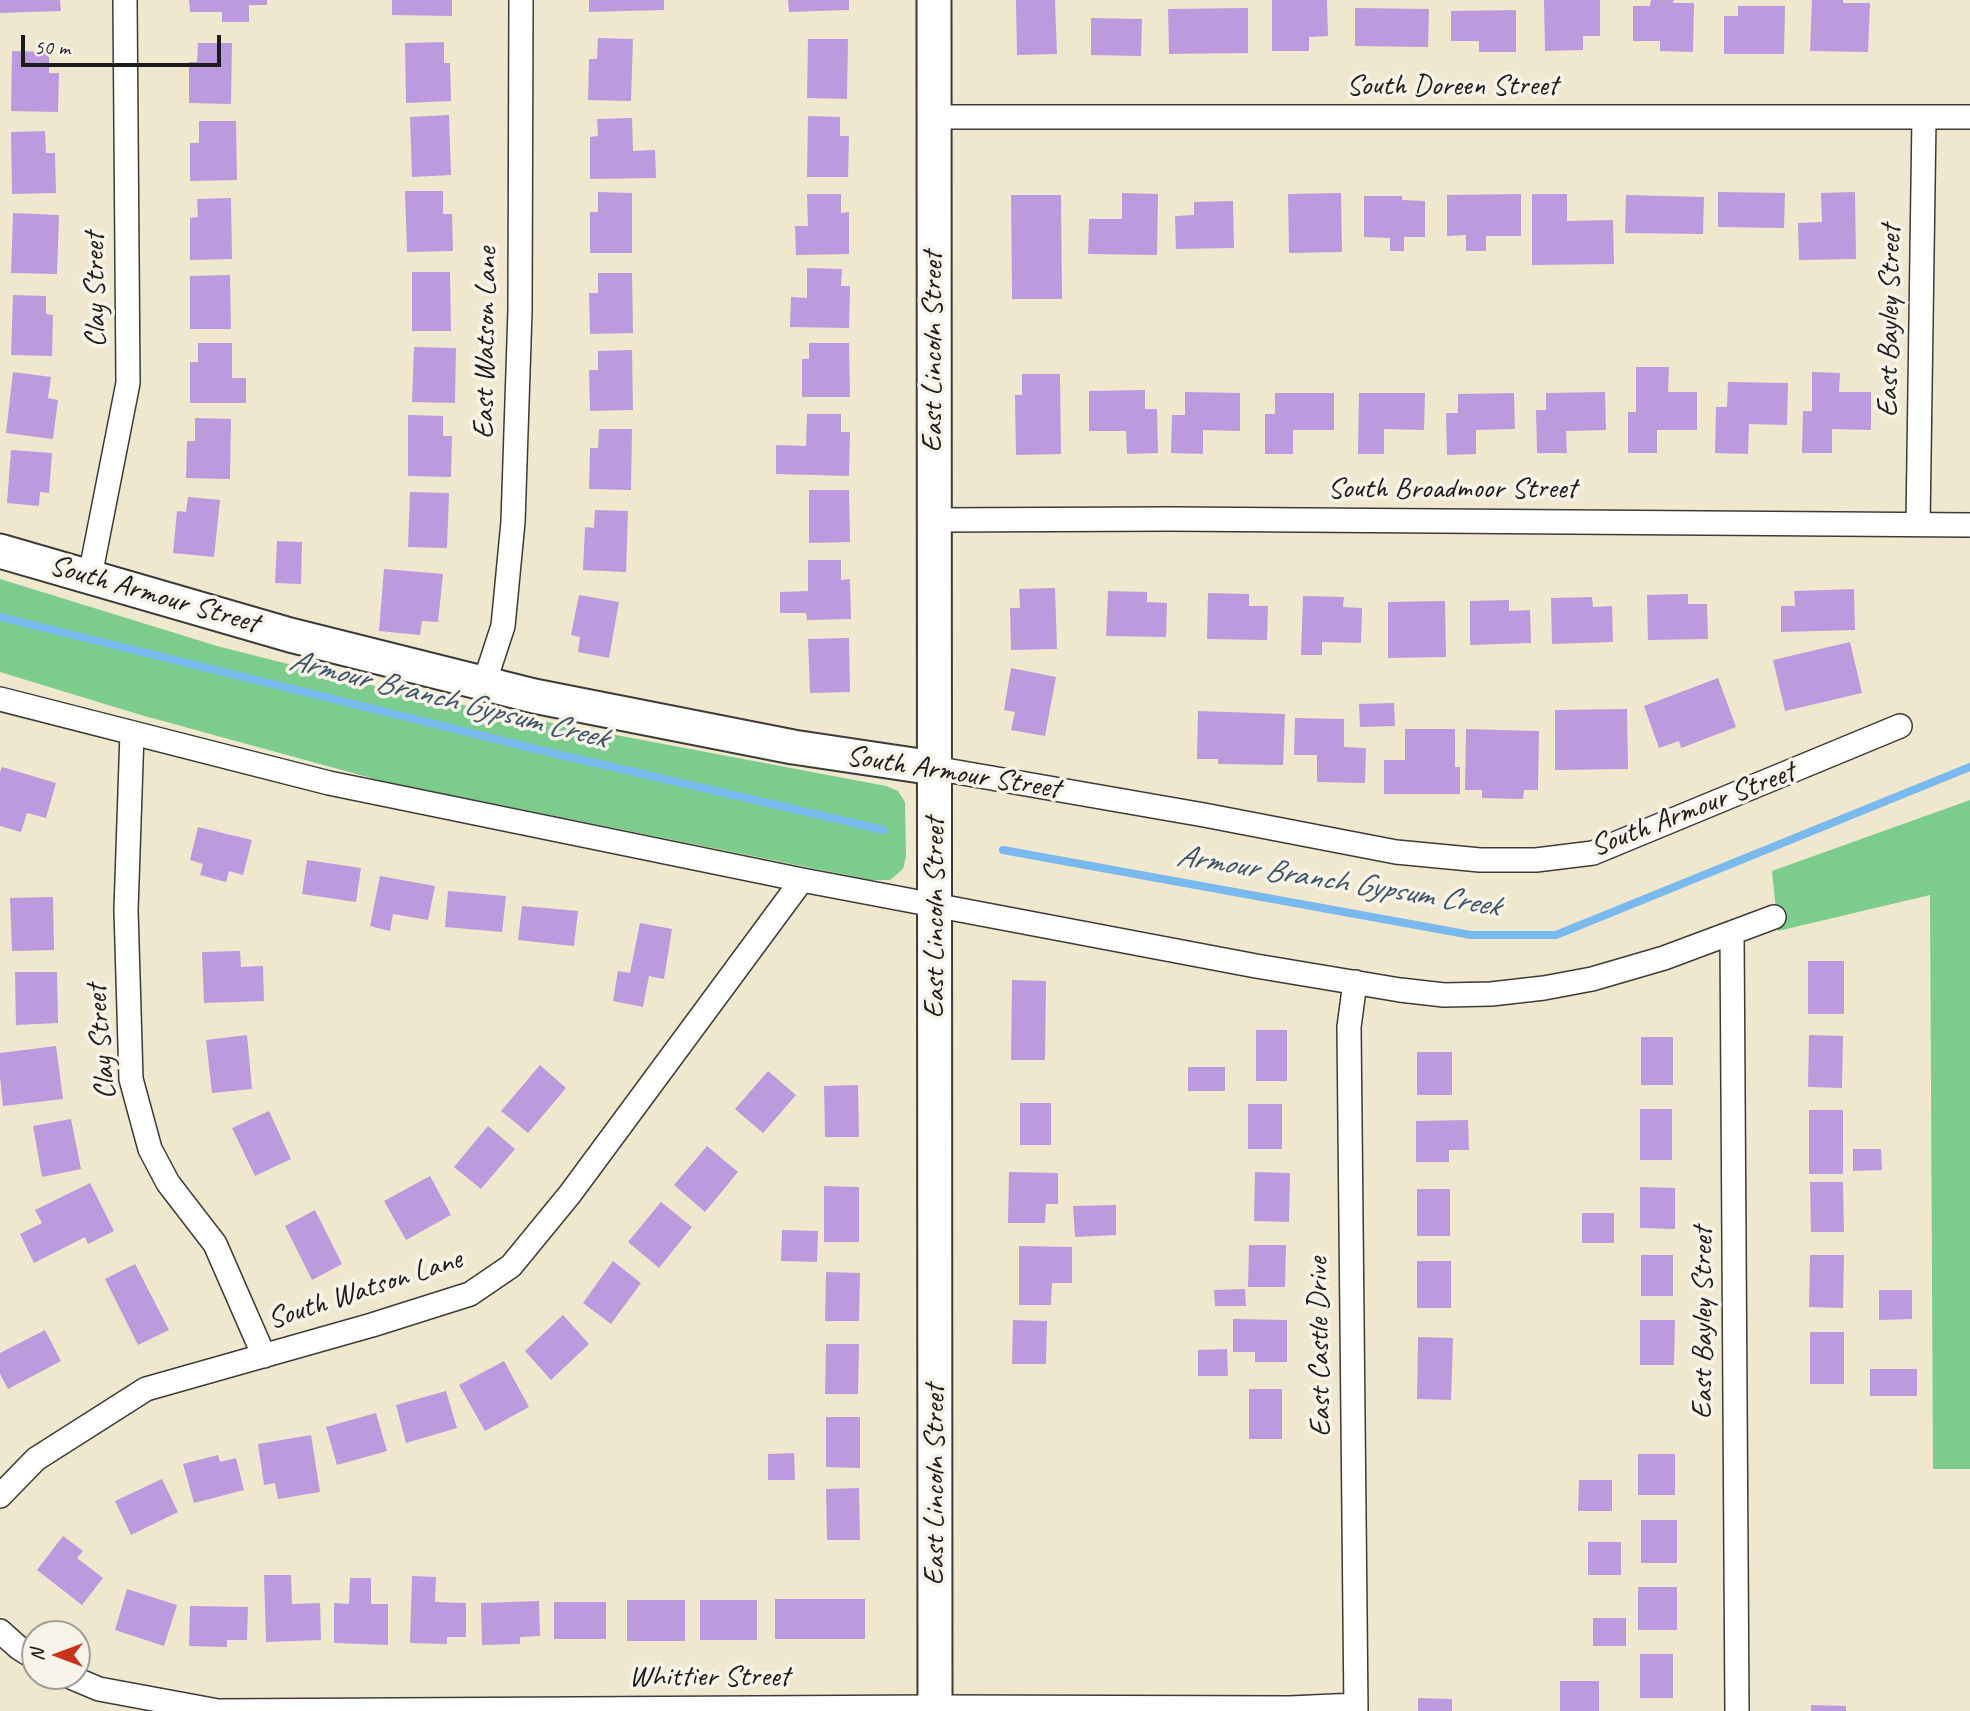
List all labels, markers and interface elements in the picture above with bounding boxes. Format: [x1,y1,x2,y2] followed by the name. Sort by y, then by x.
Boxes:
[24,21,224,65] scale bar
[34,34,70,60] text: 50 m
[1346,68,1558,104] street label: South Doreen Street
[1870,225,1910,417] street label: East Bayley Street
[77,232,115,348] street label: Clay Street
[466,247,506,439] street label: East Watson Lane
[915,252,951,452] street label: East Lincoln Street
[1328,471,1576,507] street label: South Broadmoor Street
[45,548,263,642] street label: South Armour Street
[285,642,611,758] water label: Armour Branch Gypsum Creek
[844,738,1062,808] street label: South Armour Street
[1586,755,1800,865] street label: South Armour Street
[917,818,953,1018] street label: East Lincoln Street
[1174,838,1502,926] water label: Armour Branch Gypsum Creek
[79,983,125,1101] street label: Clay Street
[1685,1227,1721,1419] street label: East Bayley Street
[263,1242,467,1338] street label: South Watson Lane
[1300,1257,1340,1437] street label: East Castle Drive
[917,1385,953,1585] street label: East Lincoln Street
[21,1620,91,1690] north arrow
[25,1649,49,1661] text: N
[629,1659,789,1695] street label: Whittier Street

